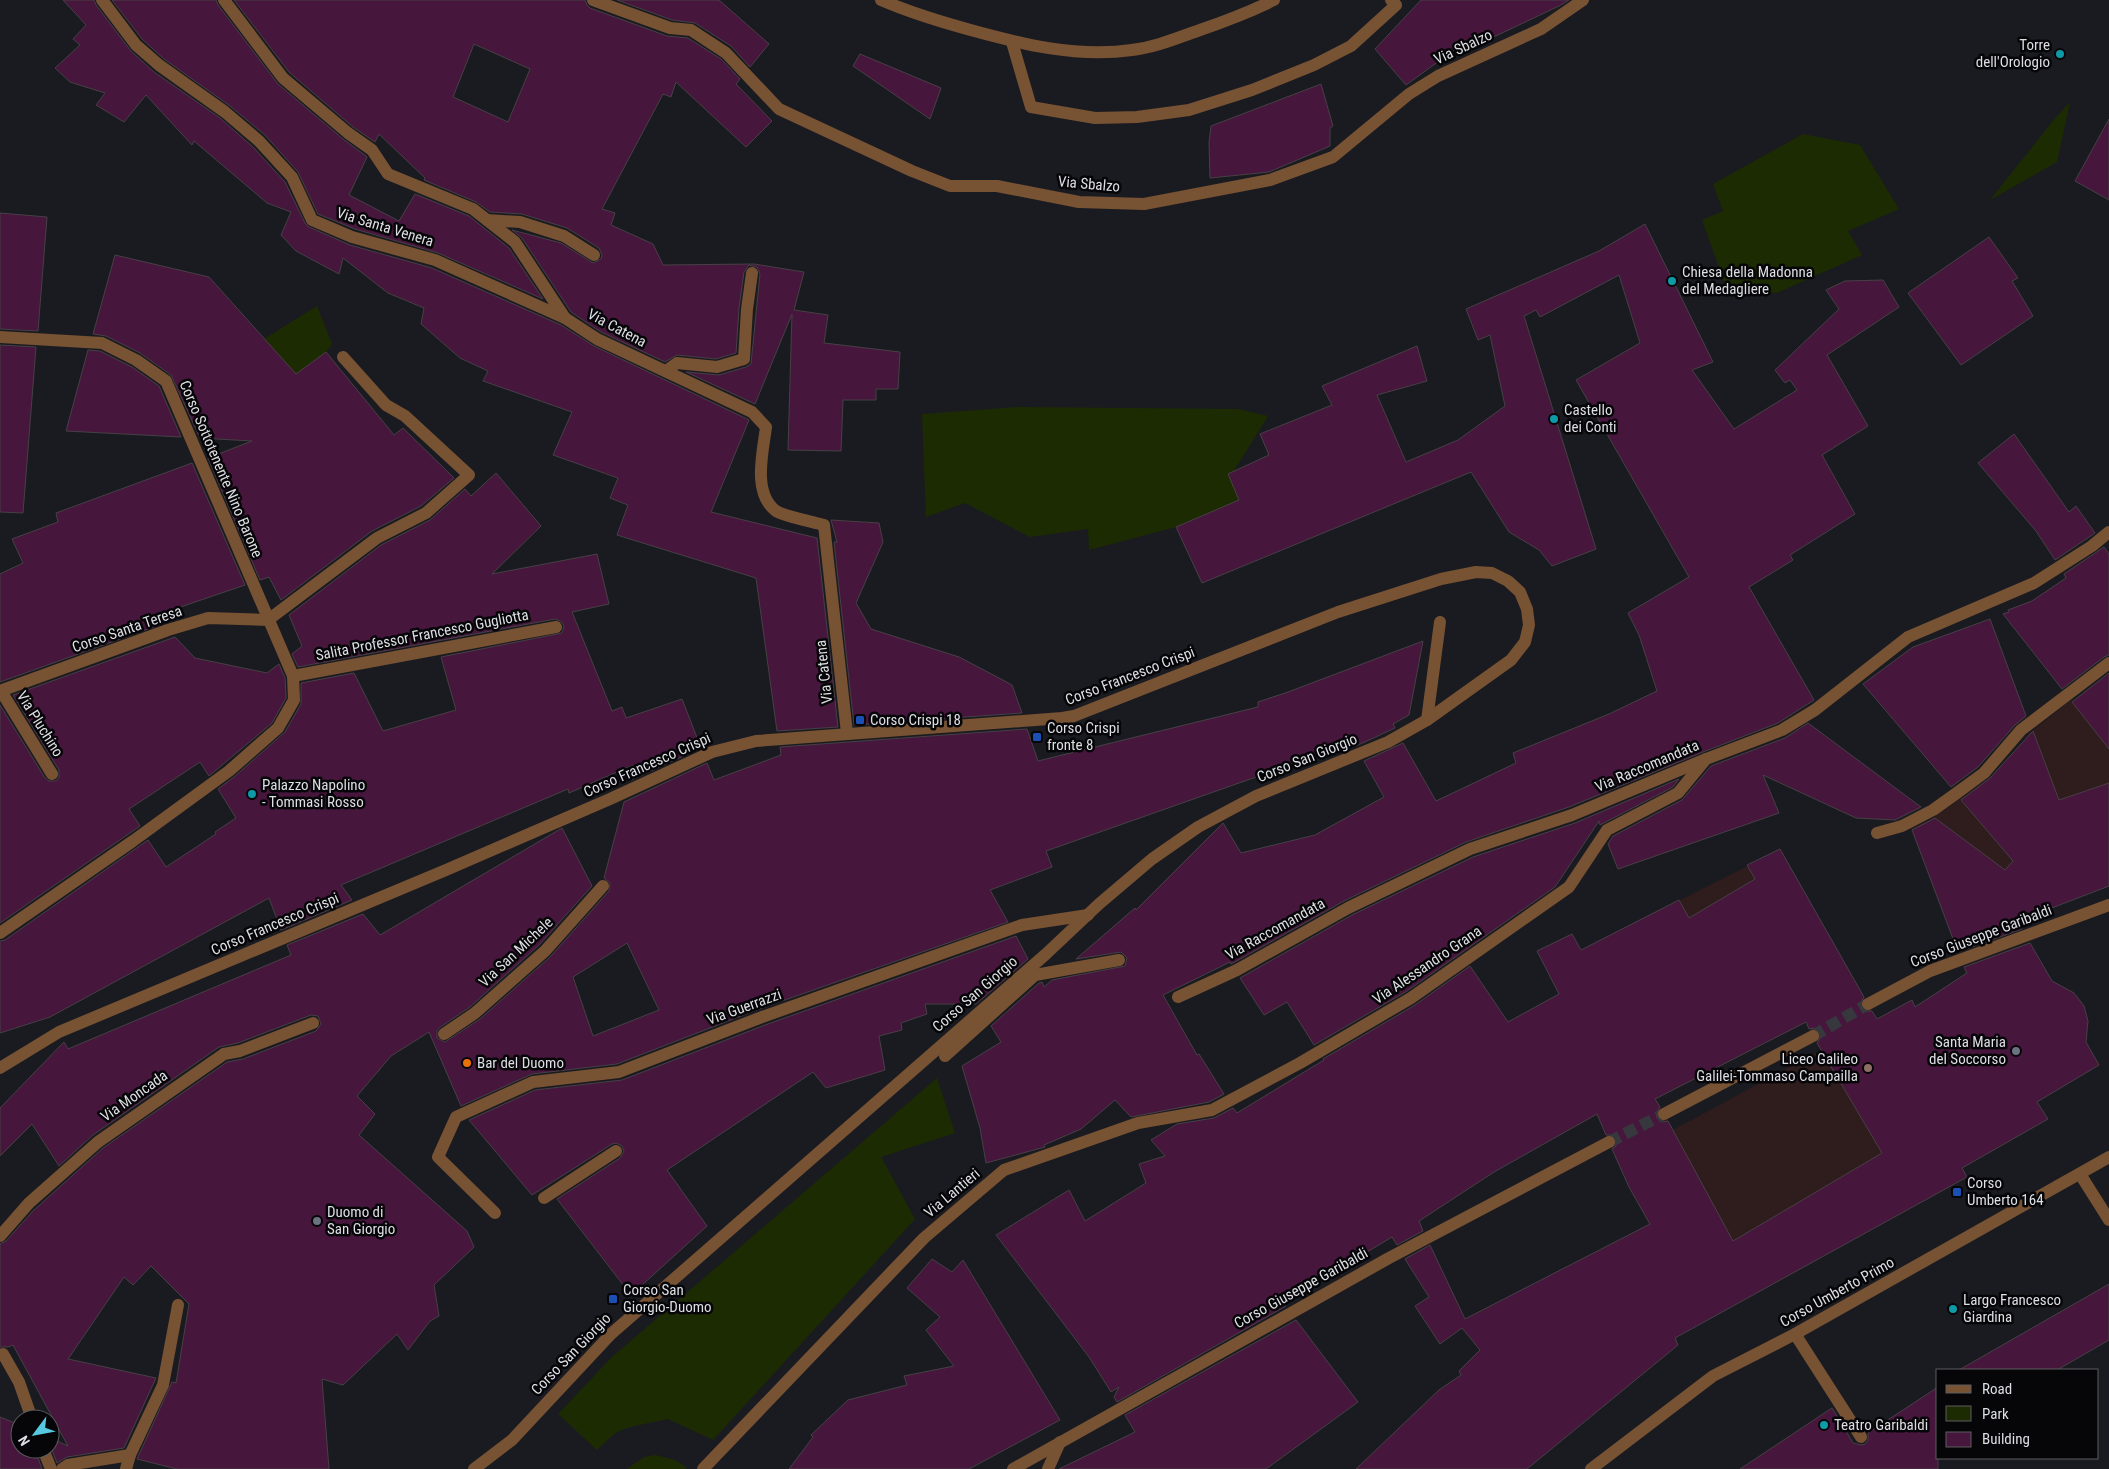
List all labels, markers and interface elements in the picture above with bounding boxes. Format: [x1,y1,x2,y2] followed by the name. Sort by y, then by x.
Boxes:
[1431,26,1495,68] street label: Via Sbalzo
[1976,36,2050,71] place label: Torre dell'Orologio
[2054,48,2066,60] marker: Torre dell'Orologio
[1057,172,1121,196] street label: Via Sbalzo
[334,204,436,250] street label: Via Santa Venera
[1682,263,1813,298] place label: Chiesa della Madonna del Medagliere
[1666,275,1678,287] marker: Chiesa della Madonna del Medagliere
[584,305,650,351] street label: Via Catena
[175,378,267,560] street label: Corso Sottotenente Nino Barone
[1564,401,1617,436] place label: Castello dei Conti
[1548,413,1560,425] marker: Castello dei Conti
[70,602,184,656] street label: Corso Santa Teresa
[314,606,530,664] street label: Salita Professor Francesco Gugliotta
[812,639,836,705] street label: Via Catena
[1063,643,1197,709] street label: Corso Francesco Crispi
[13,688,67,760] street label: Via Pluchino
[870,711,961,729] place label: Corso Crispi 18
[854,714,866,726] marker: Corso Crispi 18
[1047,719,1120,754] place label: Corso Crispi fronte 8
[581,729,713,801] street label: Corso Francesco Crispi
[1254,730,1360,786] street label: Corso San Giorgio
[1031,731,1043,743] marker: Corso Crispi fronte 8
[1592,736,1702,796] street label: Via Raccomandata
[262,776,365,811] place label: Palazzo Napolino - Tommasi Rosso
[246,788,258,800] marker: Palazzo Napolino - Tommasi Rosso
[208,889,342,959] street label: Corso Francesco Crispi
[1222,894,1328,964] street label: Via Raccomandata
[1908,901,2054,971] street label: Corso Giuseppe Garibaldi
[475,913,557,991] street label: Via San Michele
[1369,922,1485,1008] street label: Via Alessandro Grana
[929,952,1021,1036] street label: Corso San Giorgio
[704,985,784,1029] street label: Via Guerrazzi
[1929,1033,2006,1068] place label: Santa Maria del Soccorso
[2010,1045,2022,1057] marker: Santa Maria del Soccorso
[1696,1050,1858,1085] place label: Liceo Galileo Galilei-Tommaso Campailla
[477,1054,564,1072] place label: Bar del Duomo
[461,1057,473,1069] marker: Bar del Duomo
[1862,1062,1874,1074] marker: Liceo Galileo Galilei-Tommaso Campailla
[97,1066,171,1126] street label: Via Moncada
[921,1165,983,1221] street label: Via Lantieri
[1967,1174,2044,1209] place label: Corso Umberto 164
[1951,1186,1963,1198] marker: Corso Umberto 164
[327,1203,395,1238] place label: Duomo di San Giorgio
[311,1215,323,1227] marker: Duomo di San Giorgio
[1231,1244,1371,1332] street label: Corso Giuseppe Garibaldi
[1777,1253,1897,1331] street label: Corso Umberto Primo
[623,1281,712,1316] place label: Corso San Giorgio-Duomo
[1963,1291,2061,1326] place label: Largo Francesco Giardina
[607,1293,619,1305] marker: Corso San Giorgio-Duomo
[1947,1303,1959,1315] marker: Largo Francesco Giardina
[527,1309,615,1399] street label: Corso San Giorgio
[1936,1369,2099,1459] legend
[1982,1380,2012,1398] text: Road
[1982,1405,2009,1423] text: Park
[10,1409,60,1459] north arrow
[1834,1416,1928,1434] place label: Teatro Garibaldi
[1818,1419,1830,1431] marker: Teatro Garibaldi
[1982,1430,2030,1448] text: Building
[15,1433,33,1449] text: N

